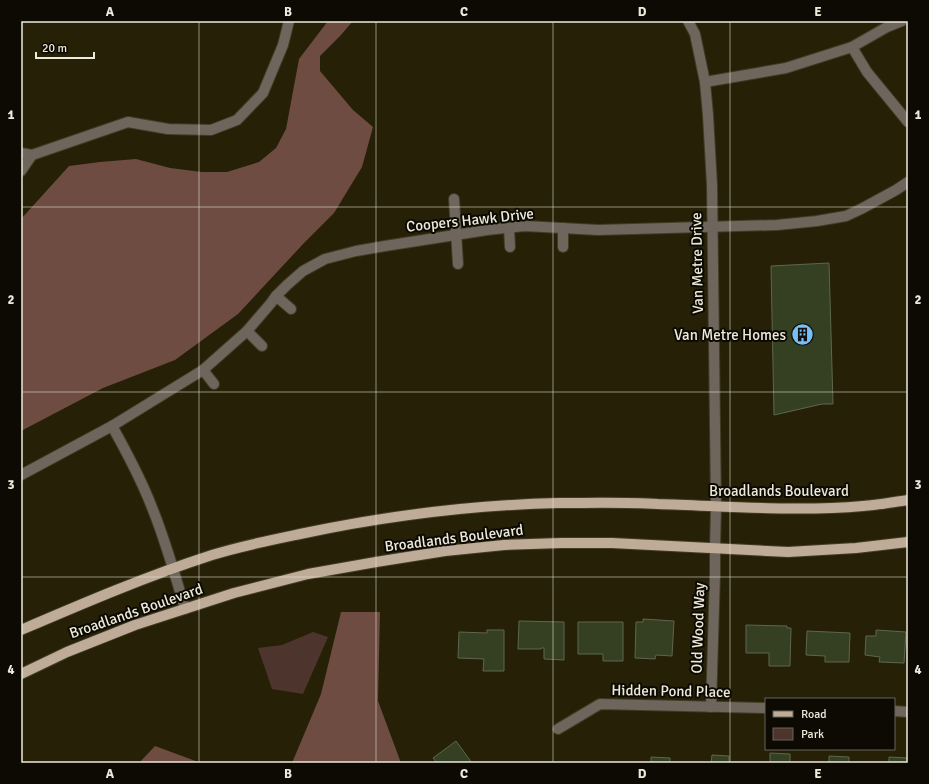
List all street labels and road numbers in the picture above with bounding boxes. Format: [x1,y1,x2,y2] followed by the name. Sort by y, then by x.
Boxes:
[405,204,535,236] street label: Coopers Hawk Drive
[687,212,707,314] street label: Van Metre Drive
[709,482,849,500] street label: Broadlands Boulevard
[384,521,525,555] street label: Broadlands Boulevard
[67,580,205,642] street label: Broadlands Boulevard
[687,582,709,674] street label: Old Wood Way
[611,681,731,701] street label: Hidden Pond Place

